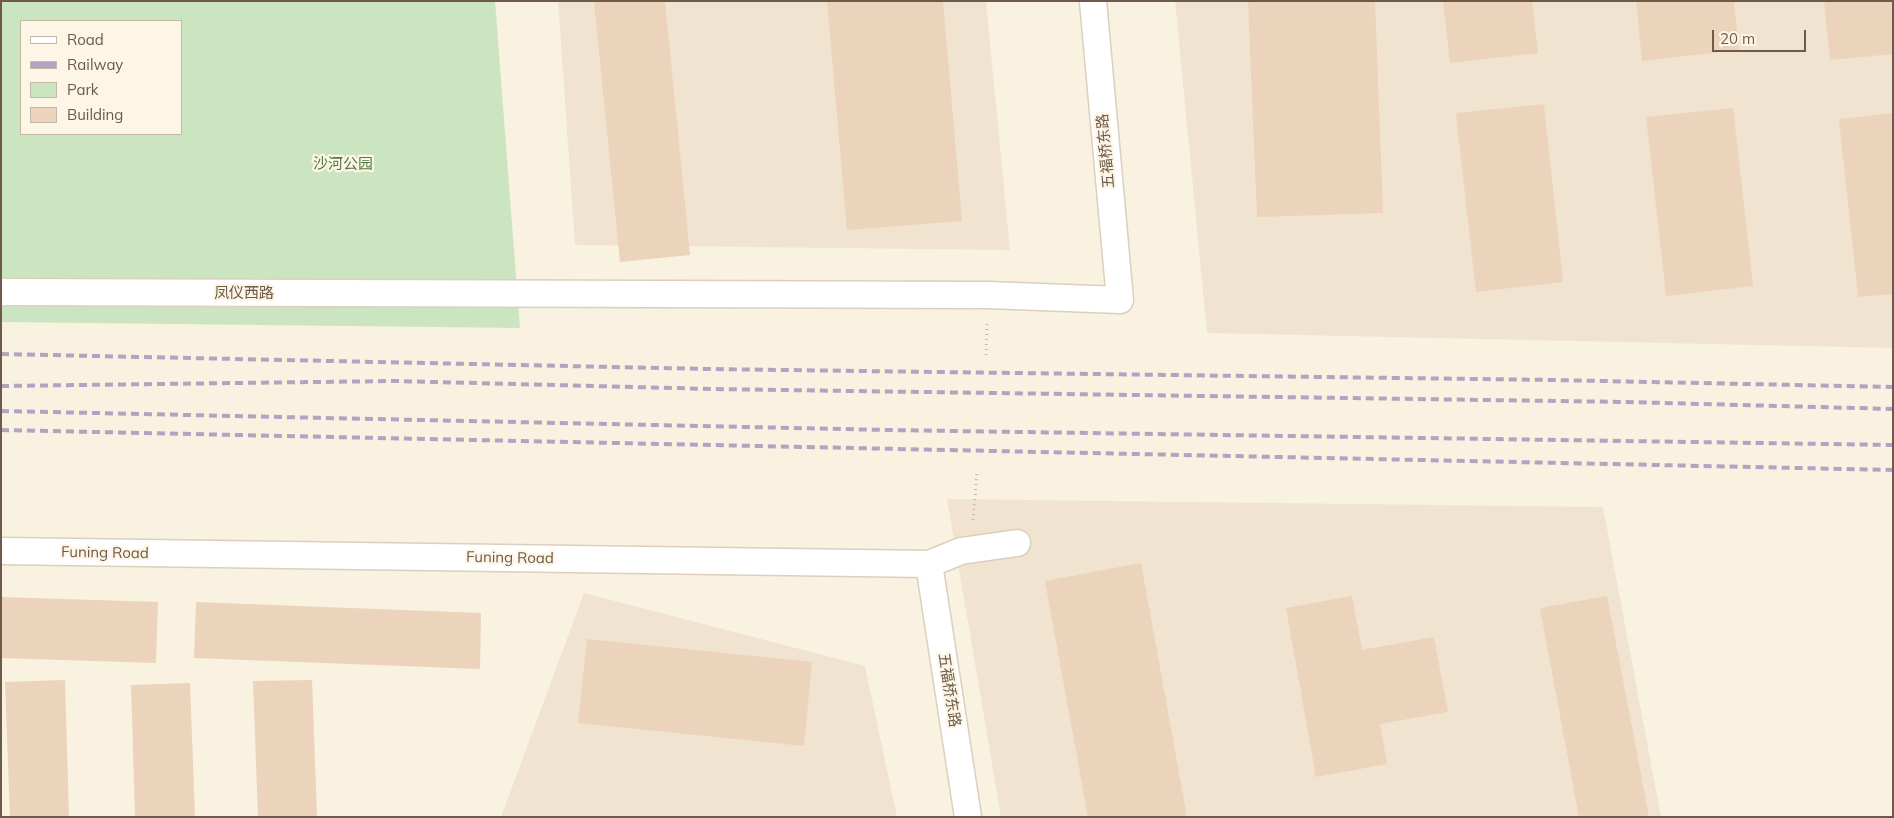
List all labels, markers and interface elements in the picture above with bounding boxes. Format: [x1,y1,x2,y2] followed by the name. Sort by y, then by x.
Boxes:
[20,20,182,135] legend
[1714,20,1808,52] scale bar
[1720,29,1755,48] text: 20 m
[67,30,104,49] text: Road
[67,55,123,74] text: Railway
[67,80,99,99] text: Park
[67,105,123,124] text: Building
[1094,113,1118,189] street label: 五福桥东路
[313,155,373,173] park label: 沙河公园
[214,284,274,302] street label: 凤仪西路
[61,543,149,563] street label: Funing Road
[466,548,554,568] street label: Funing Road
[934,652,964,728] street label: 五福桥东路

